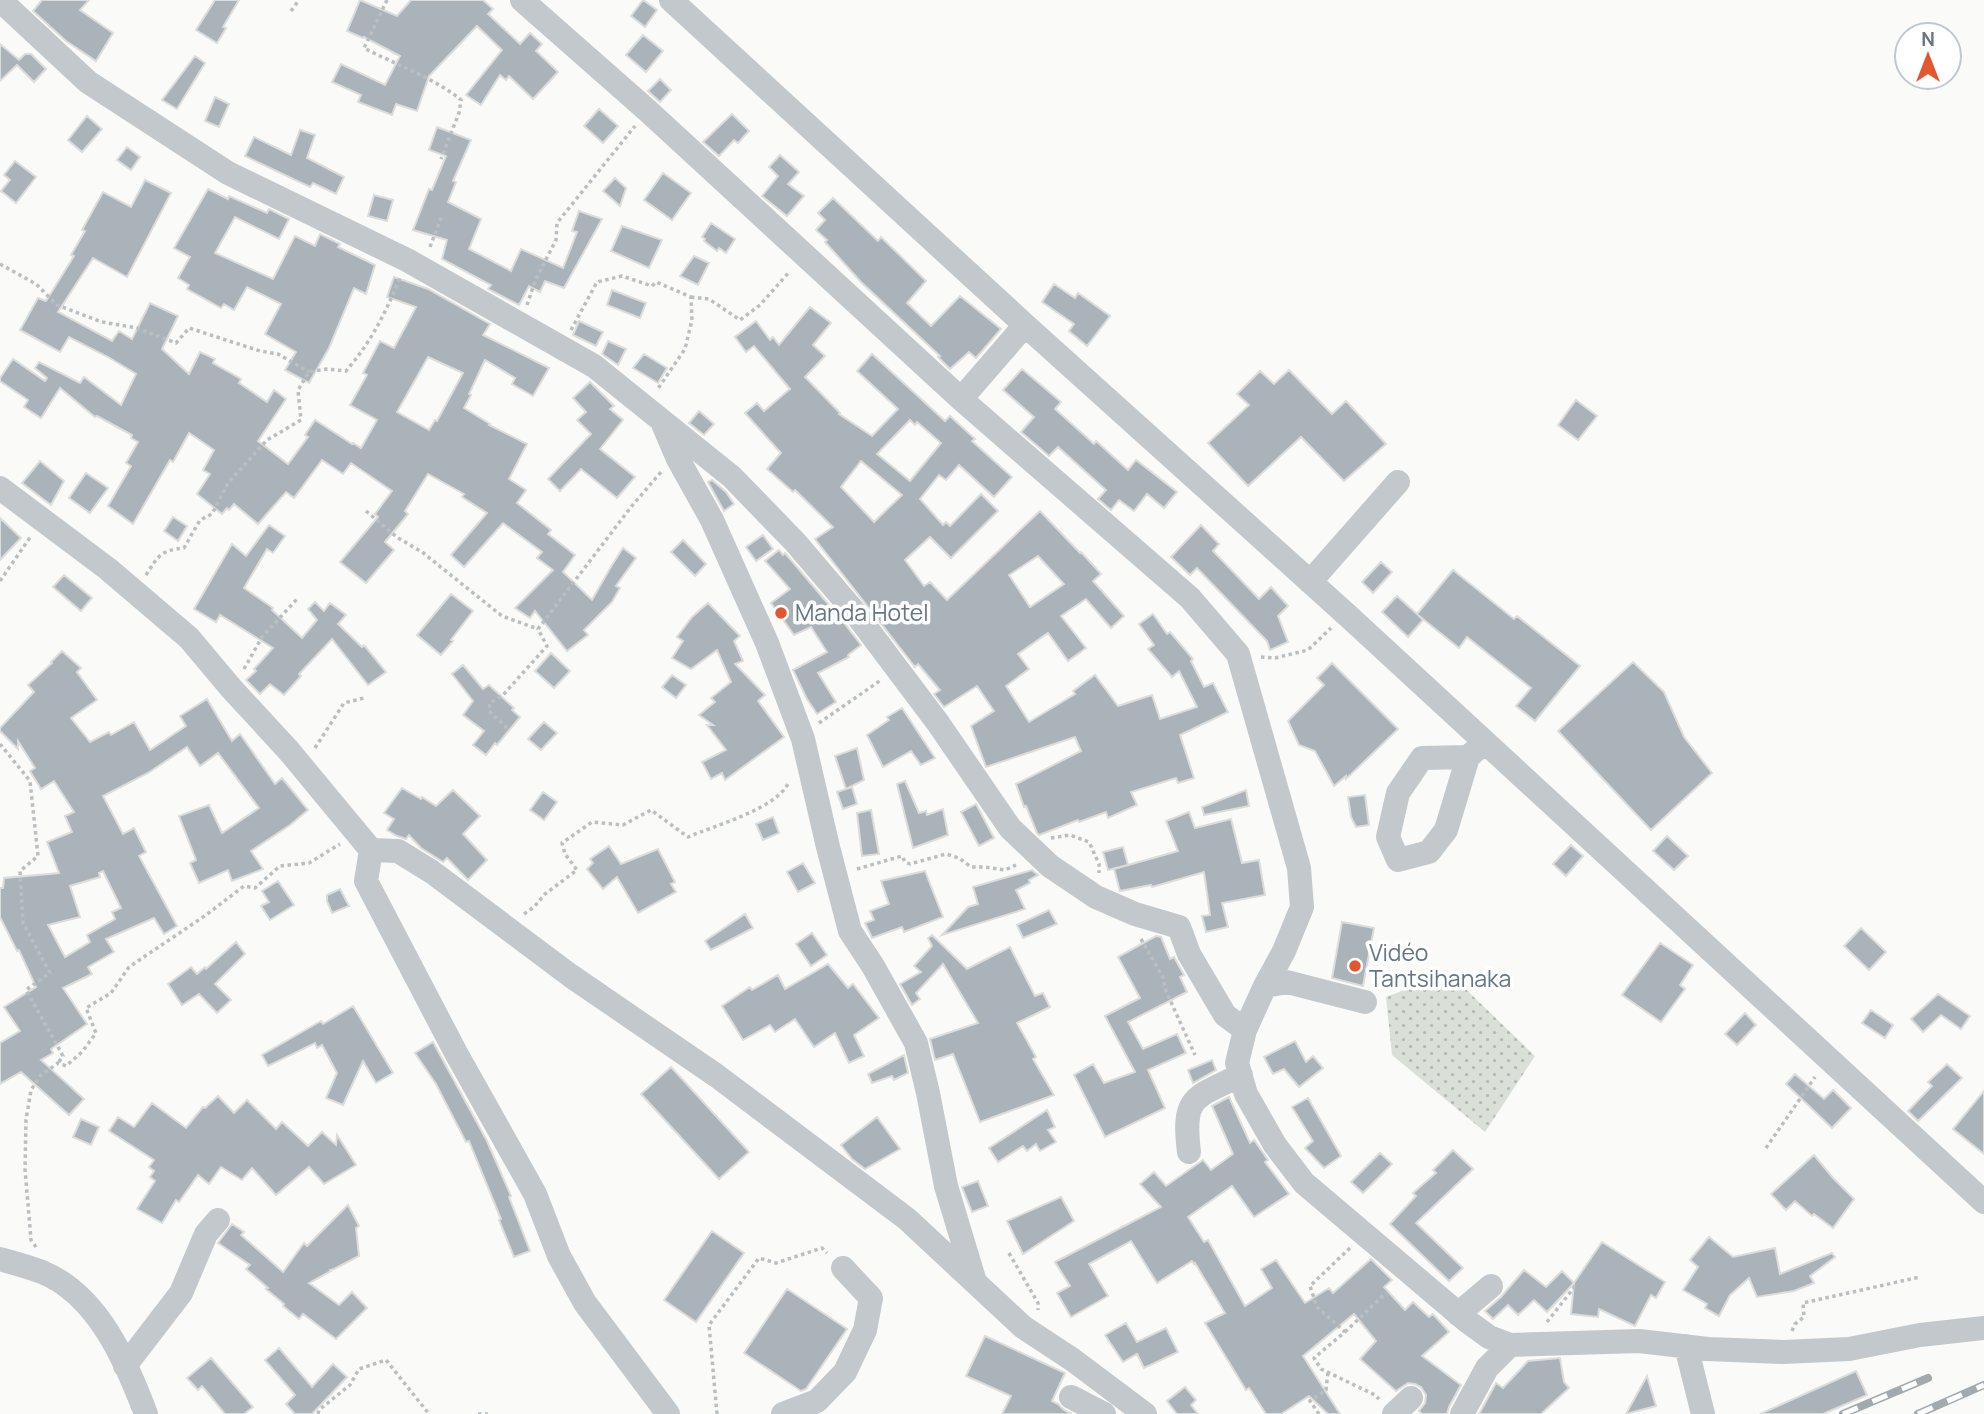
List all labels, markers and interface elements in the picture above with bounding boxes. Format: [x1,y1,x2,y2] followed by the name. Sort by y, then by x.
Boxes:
[1893,21,1963,91] north arrow
[1921,26,1935,52] text: N
[795,596,929,628] place label: Manda Hotel
[773,605,789,621] marker: Manda Hotel
[1369,936,1511,994] place label: Vidéo Tantsihanaka
[1347,958,1363,974] marker: Vidéo Tantsihanaka

